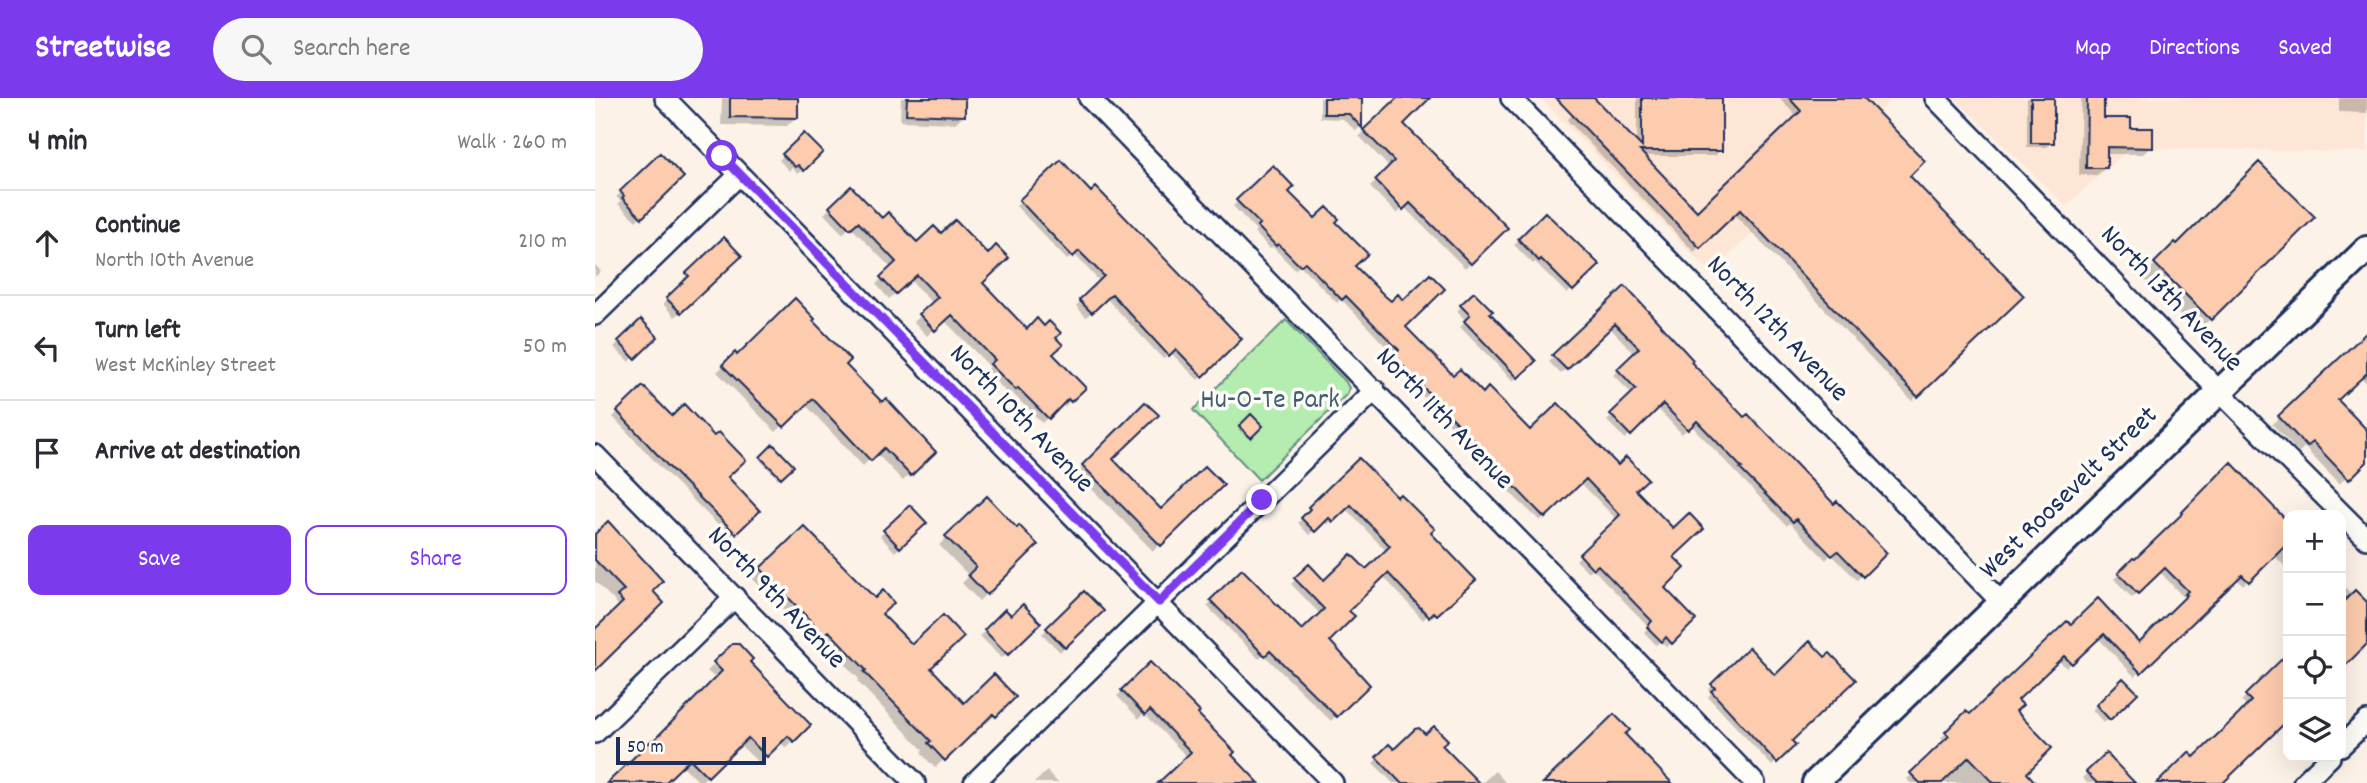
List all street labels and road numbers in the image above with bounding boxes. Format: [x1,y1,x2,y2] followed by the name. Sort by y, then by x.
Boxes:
[2089,217,2251,383] street label: North 13th Avenue
[1695,247,1857,413] street label: North 12th Avenue
[938,336,1102,504] street label: North 10th Avenue
[1364,340,1522,500] street label: North 11th Avenue
[1972,398,2168,590] street label: West Roosevelt Street
[696,518,854,680] street label: North 9th Avenue

